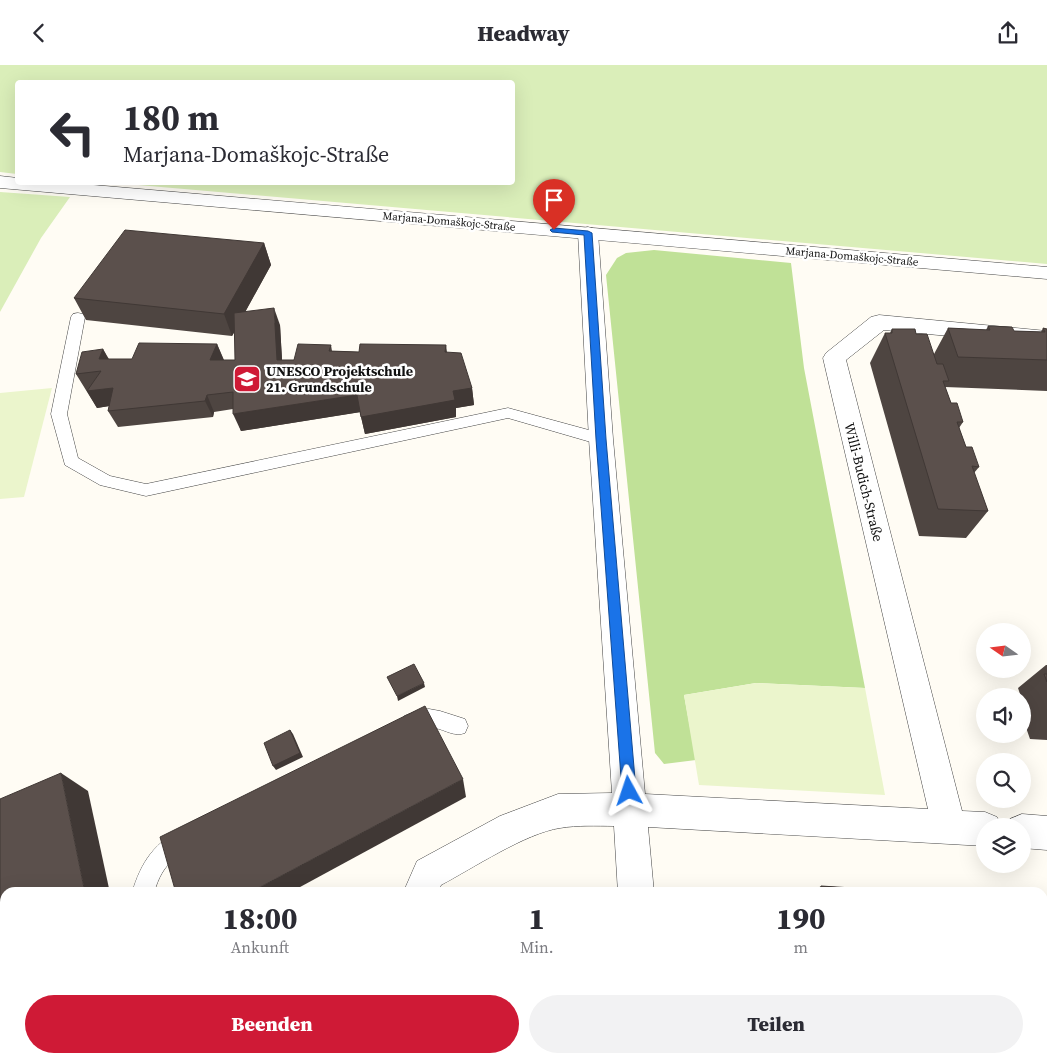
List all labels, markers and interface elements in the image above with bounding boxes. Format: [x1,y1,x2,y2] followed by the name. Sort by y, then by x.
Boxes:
[477,18,570,48] text: Headway
[25,19,53,47] icon: back
[994,19,1022,47] icon: share
[123,94,219,142] text: 180 m
[40,100,105,165] icon: left
[123,139,389,169] text: Marjana-Domaškojc-Straße
[533,179,575,230] pin
[540,186,568,214] icon: arrive
[382,208,516,235] street label: Marjana-Domaškojc-Straße
[785,243,919,270] street label: Marjana-Domaškojc-Straße
[266,361,413,397] place label: UNESCO Projektschule 21. Grundschule
[232,364,262,394] school or university icon: UNESCO Projektschule 21. Grundschule
[840,420,888,544] street label: Willi-Budich-Straße
[976,623,1031,677] north arrow
[976,623,1031,873] map controls
[976,688,1031,743] button: sound
[976,753,1031,808] button: search
[602,764,654,816] position arrow
[976,818,1031,873] button: layers
[222,898,298,939] text: 18:00
[528,898,545,939] text: 1
[776,898,826,939] text: 190
[231,936,289,958] text: Ankunft
[520,936,554,958] text: Min.
[794,936,808,958] text: m
[25,995,519,1053] button: Beenden
[529,995,1023,1053] button: Teilen

